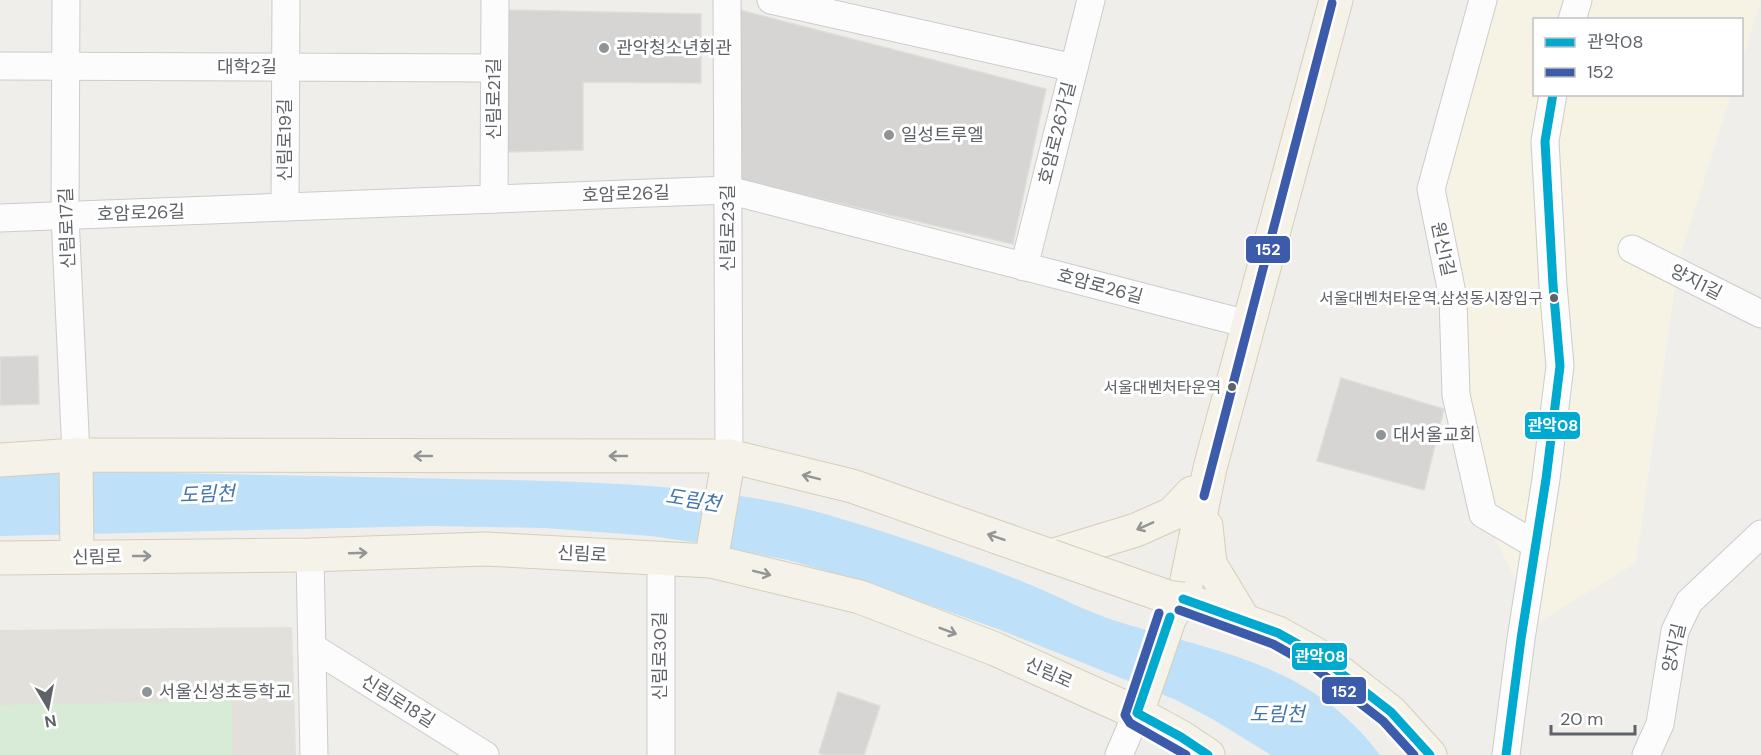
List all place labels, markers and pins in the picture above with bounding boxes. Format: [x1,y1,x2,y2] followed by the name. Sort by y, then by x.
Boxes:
[616,36,732,60] place label: 관악청소년회관
[597,41,611,55] marker: 관악청소년회관
[901,123,984,147] place label: 일성트루엘
[882,128,896,142] marker: 일성트루엘
[1319,288,1543,309] place label: 서울대벤처타운역.삼성동시장입구
[1548,292,1560,304] marker: 서울대벤처타운역.삼성동시장입구
[1103,377,1221,398] place label: 서울대벤처타운역
[1226,381,1238,393] marker: 서울대벤처타운역
[1393,423,1476,447] place label: 대서울교회
[1374,428,1388,442] marker: 대서울교회
[159,680,291,704] place label: 서울신성초등학교
[140,685,154,699] marker: 서울신성초등학교

